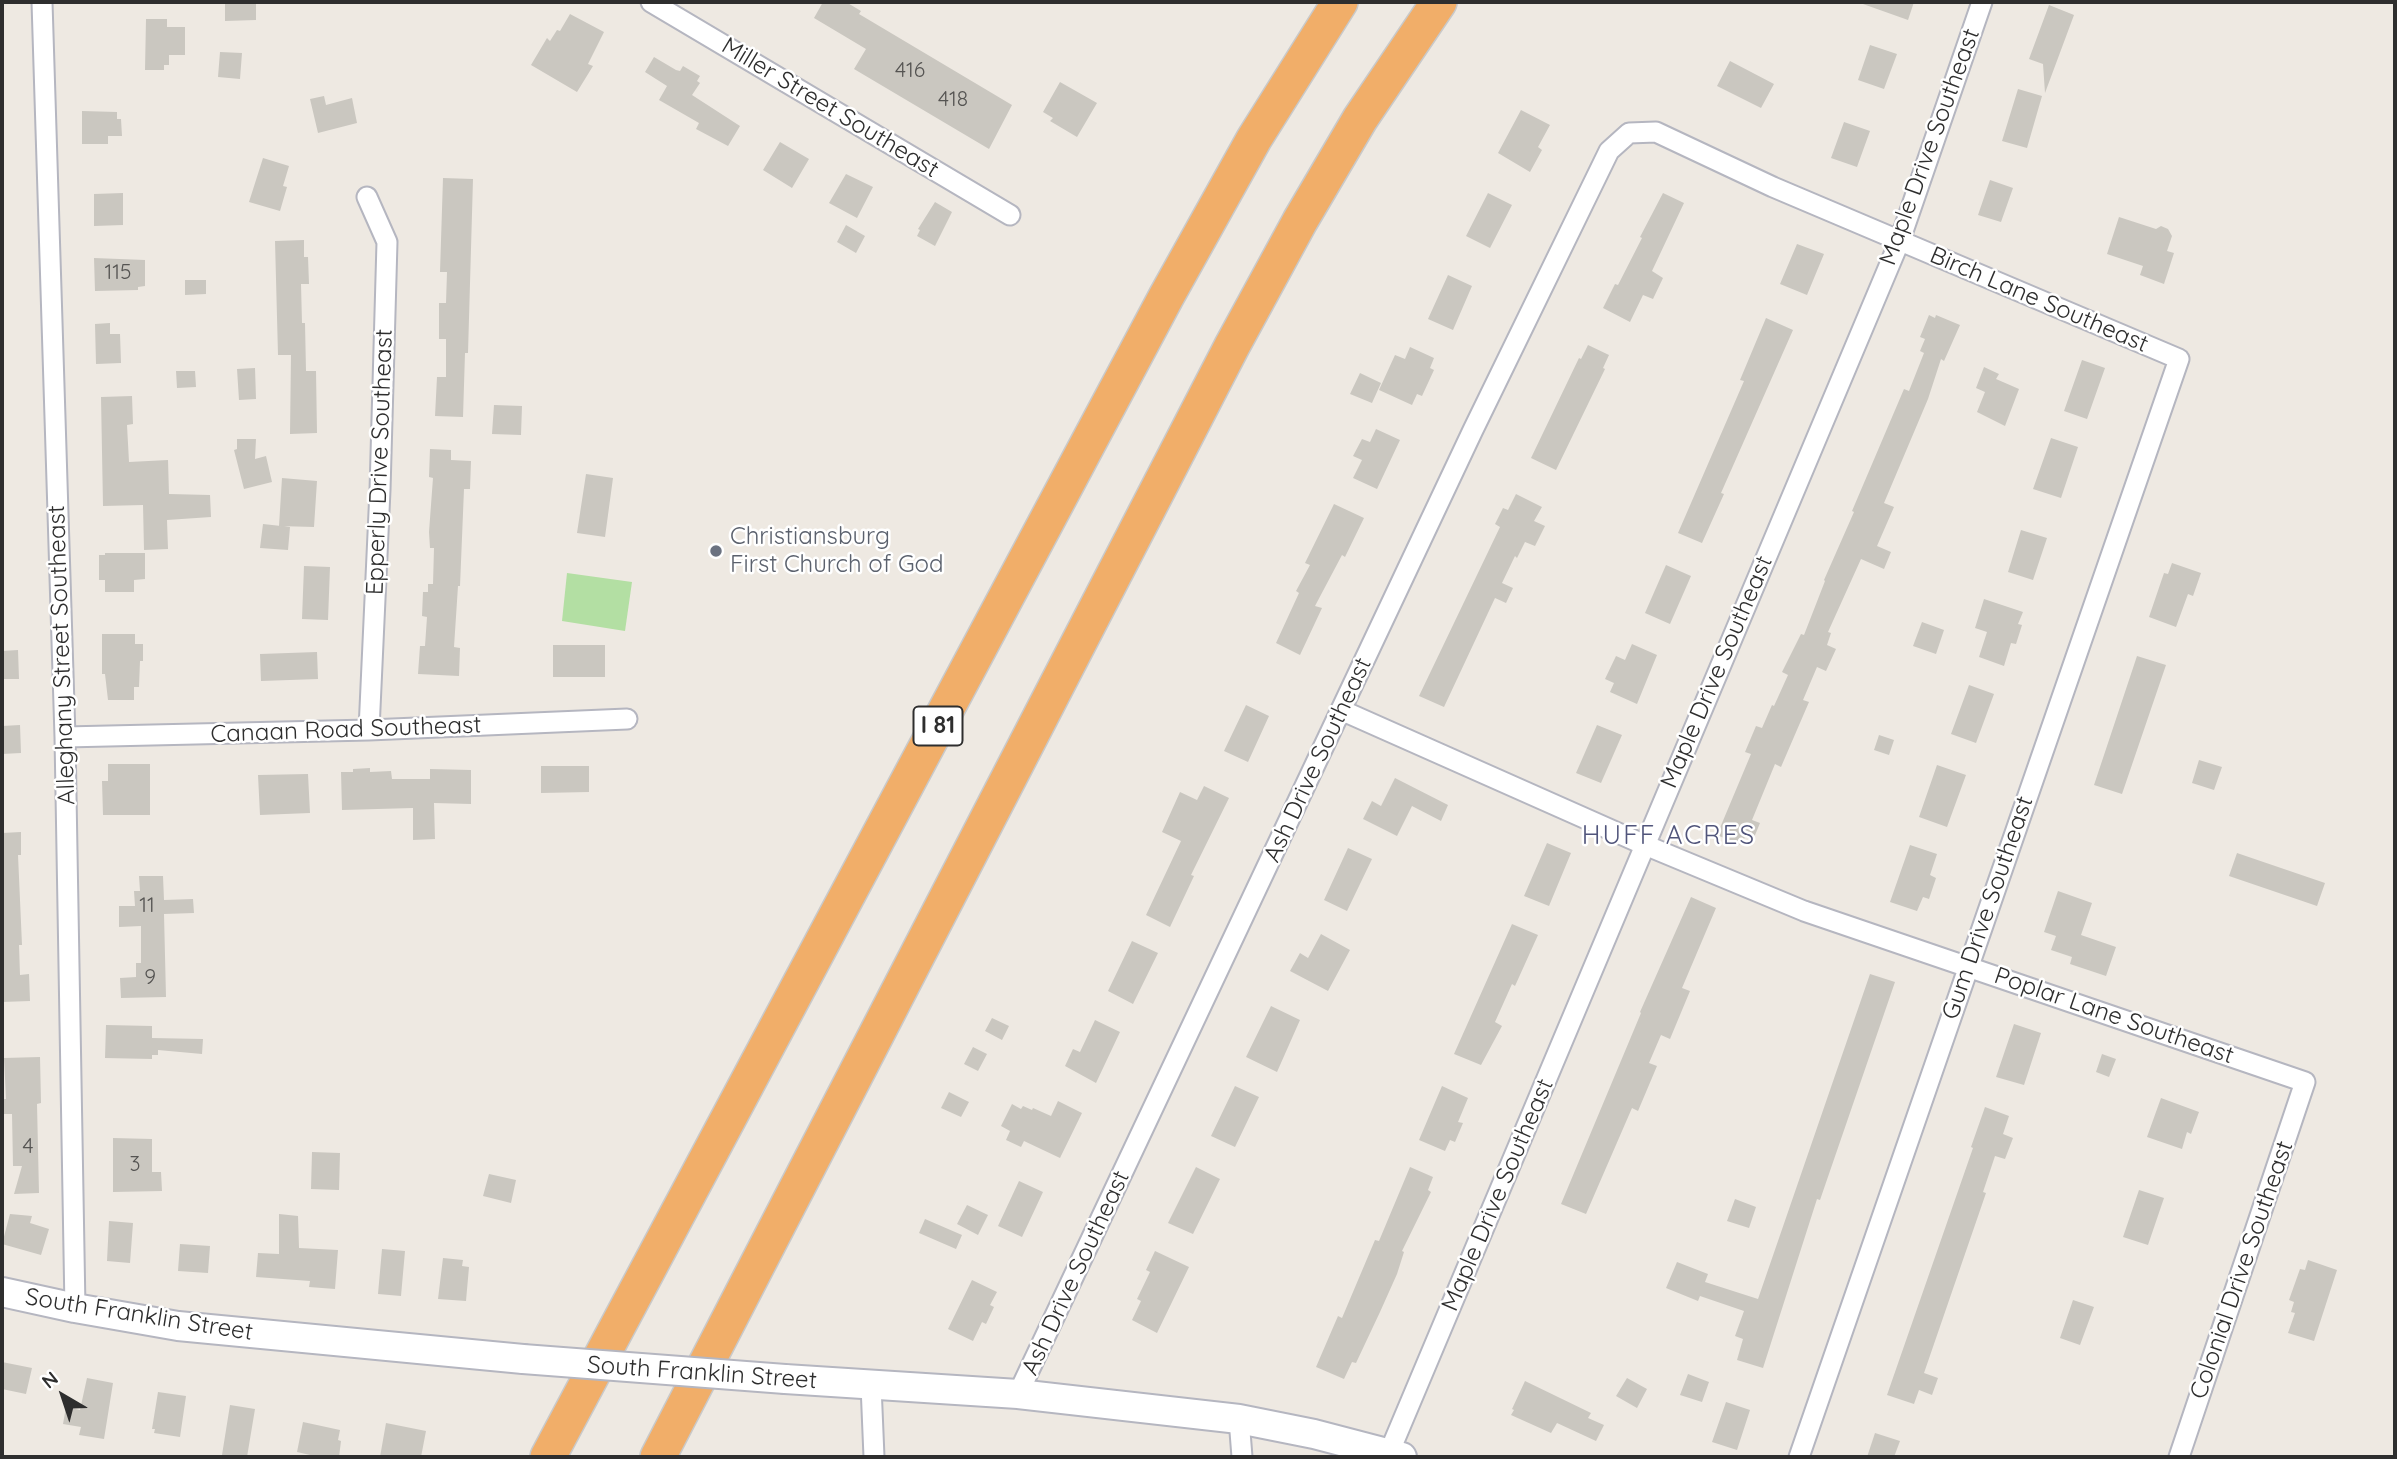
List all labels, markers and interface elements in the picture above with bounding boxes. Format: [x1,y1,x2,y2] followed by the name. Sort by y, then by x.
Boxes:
[1874,25,1986,269] street label: Maple Drive Southeast
[716,32,944,184] street label: Miller Street Southeast
[895,58,925,84] house number: 416
[938,87,968,113] house number: 418
[1925,241,2153,359] street label: Birch Lane Southeast
[105,260,131,286] house number: 115
[361,328,399,596] street label: Epperly Drive Southeast
[42,505,82,805] street label: Alleghany Street Southeast
[730,523,944,579] place label: Christiansburg First Church of God
[708,543,724,559] marker: Christiansburg First Church of God
[1655,551,1779,793] street label: Maple Drive Southeast
[1258,653,1378,867] street label: Ash Drive Southeast
[914,706,962,746] road number: I 81
[210,711,482,749] street label: Canaan Road Southeast
[1936,793,2040,1023] street label: Gum Drive Southeast
[1583,820,1755,852] district label: HUFF ACRES
[139,893,155,919] house number: 11
[1991,961,2237,1071] street label: Poplar Lane Southeast
[144,965,156,991] house number: 9
[1436,1074,1560,1316] street label: Maple Drive Southeast
[22,1134,34,1160] house number: 4
[2184,1137,2300,1403] street label: Colonial Drive Southeast
[129,1152,141,1178] house number: 3
[1016,1166,1136,1380] street label: Ash Drive Southeast
[23,1283,255,1347] street label: South Franklin Street
[586,1351,818,1395] street label: South Franklin Street
[28,1361,98,1431] north arrow
[37,1366,63,1393] text: N

